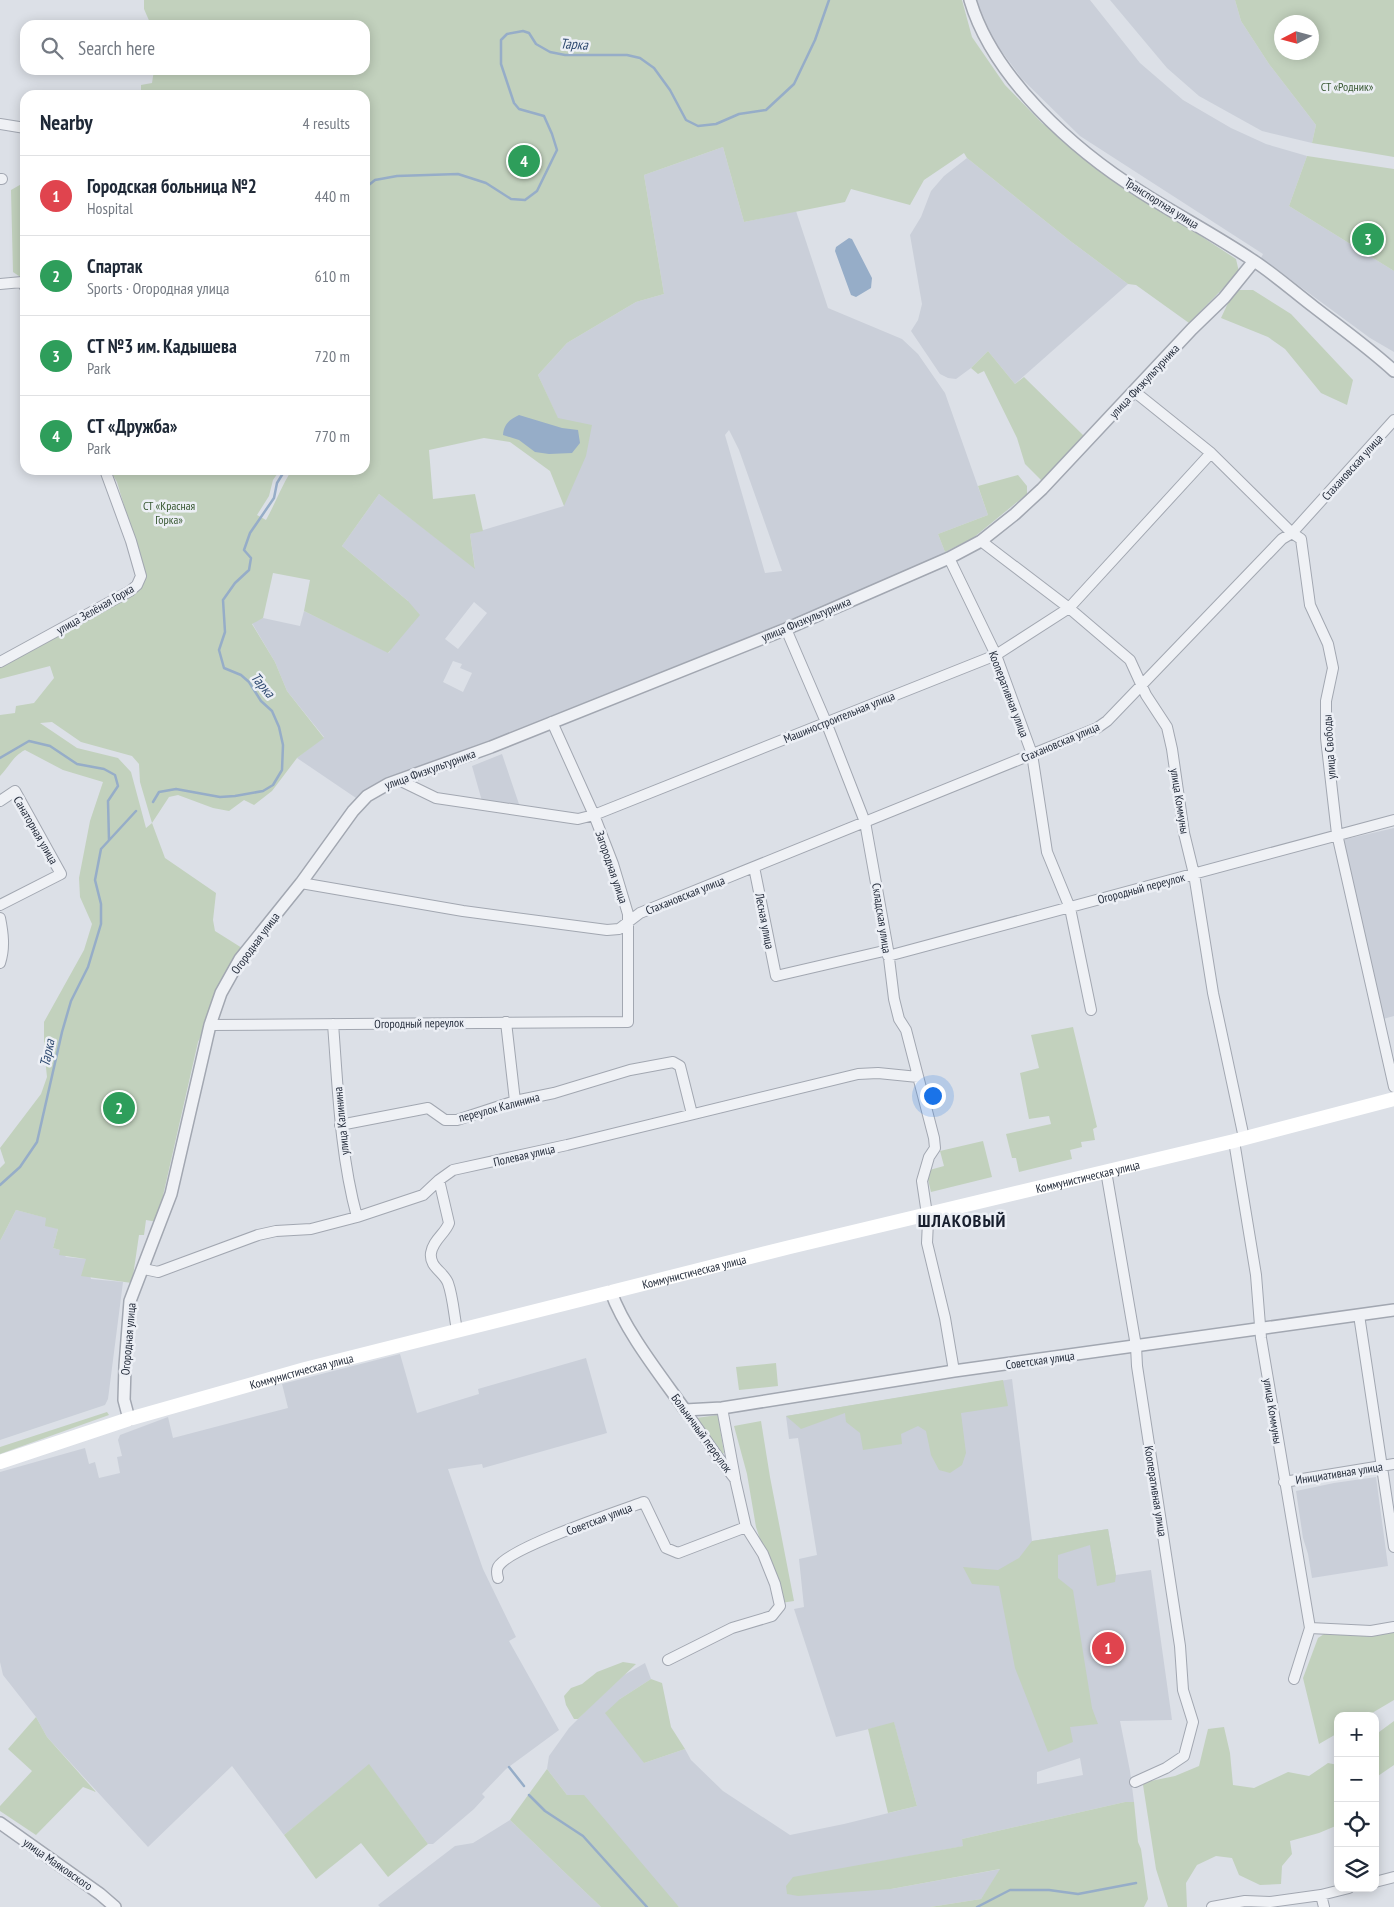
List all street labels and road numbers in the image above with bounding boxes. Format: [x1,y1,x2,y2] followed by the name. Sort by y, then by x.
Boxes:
[1122,174,1202,232] street label: Транспортная улица
[1106,341,1182,421] street label: улица Физкультурника
[1318,431,1386,503] street label: Стахановская улица
[53,581,137,637] street label: улица Зелёная Горка
[759,593,853,645] street label: улица Физкультурника
[986,649,1032,740] street label: Кооперативная улица
[781,688,897,746] street label: Машиностроительная улица
[1319,714,1339,780] street label: улица Свободы
[1018,719,1102,765] street label: Стахановская улица
[382,746,478,792] street label: улица Физкультурника
[1167,767,1193,835] street label: улица Коммуны
[10,793,62,867] street label: Санаторная улица
[593,829,632,906] street label: Загородная улица
[1096,869,1187,907] street label: Огородный переулок
[643,872,727,918] street label: Стахановская улица
[869,882,895,954] street label: Складская улица
[752,891,778,951] street label: Лесная улица
[228,909,283,977] street label: Огородная улица
[374,1015,464,1031] street label: Огородный переулок
[330,1086,352,1156] street label: улица Калинина
[457,1089,541,1125] street label: переулок Калинина
[492,1141,556,1169] street label: Полевая улица
[1034,1156,1141,1196] street label: Коммунистическая улица
[640,1251,748,1291] street label: Коммунистическая улица
[117,1302,139,1376] street label: Огородная улица
[1005,1348,1076,1372] street label: Советская улица
[248,1350,355,1392] street label: Коммунистическая улица
[1260,1377,1286,1445] street label: улица Коммуны
[668,1391,736,1476] street label: Больничный переулок
[1141,1445,1171,1538] street label: Кооперативная улица
[1294,1459,1384,1487] street label: Инициативная улица
[564,1500,634,1538] street label: Советская улица
[20,1835,96,1893] street label: улица Маяковского

